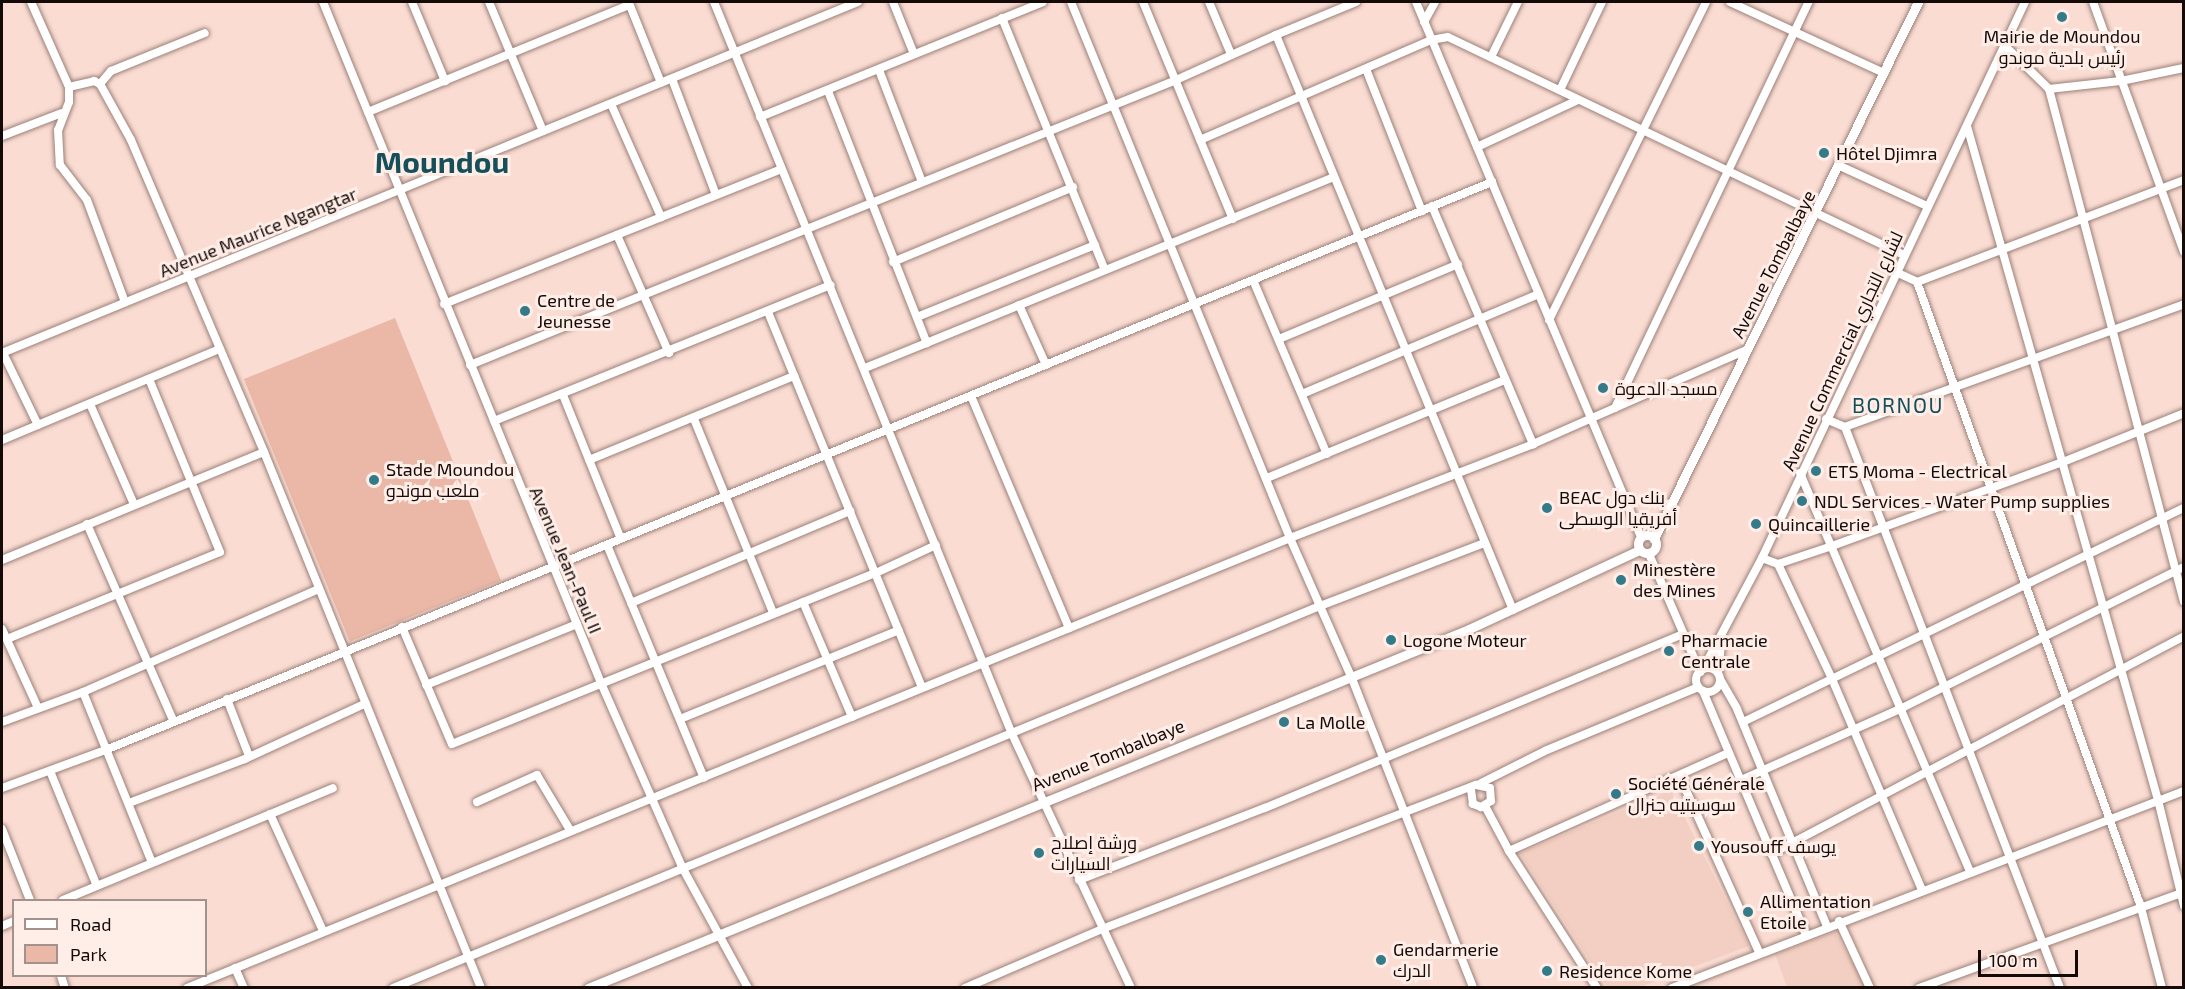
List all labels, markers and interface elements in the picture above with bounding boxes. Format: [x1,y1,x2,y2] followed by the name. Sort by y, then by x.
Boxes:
[2055,10,2069,24] marker: Mairie de Moundou رئيس بلدية موندو
[1983,26,2141,68] place label: Mairie de Moundou رئيس بلدية موندو
[1836,142,1938,164] place label: Hôtel Djimra
[375,143,509,179] district label: Moundou
[1817,146,1831,160] marker: Hôtel Djimra
[156,182,360,282] street label: Avenue Maurice Ngangtar
[1726,186,1820,342] street label: Avenue Tombalbaye
[1777,228,1907,474] street label: Avenue Commercial لشارع التجاري
[537,290,615,332] place label: Centre de Jeunesse
[518,304,532,318] marker: Centre de Jeunesse
[1615,377,1718,399] place label: مسجد الدعوة
[1596,381,1610,395] marker: مسجد الدعوة
[1852,392,1944,418] district label: BORNOU
[386,459,514,502] place label: Stade Moundou ملعب موندو
[1828,460,2007,482] place label: ETS Moma - Electrical
[1809,464,1823,478] marker: ETS Moma - Electrical
[367,473,381,487] marker: Stade Moundou ملعب موندو
[525,483,607,637] street label: Avenue Jean-Paul II
[1559,487,1677,530] place label: BEAC بنك دول أفريقيا الوسطى
[1814,490,2111,512] place label: NDL Services - Water Pump supplies
[1795,494,1809,508] marker: NDL Services - Water Pump supplies
[1540,501,1554,515] marker: BEAC بنك دول أفريقيا الوسطى
[1768,513,1870,535] place label: Quincaillerie
[1749,517,1763,531] marker: Quincaillerie
[1633,559,1716,602] place label: Minestère des Mines
[1614,573,1628,587] marker: Minestère des Mines
[1403,629,1527,651] place label: Logone Moteur
[1681,630,1768,672] place label: Pharmacie Centrale
[1384,633,1398,647] marker: Logone Moteur
[1662,644,1676,658] marker: Pharmacie Centrale
[1296,711,1366,733] place label: La Molle
[1028,714,1188,796] street label: Avenue Tombalbaye
[1277,715,1291,729] marker: La Molle
[1628,773,1765,816] place label: Société Générale سوسيتيه جنرال
[1609,787,1623,801] marker: Société Générale سوسيتيه جنرال
[1051,832,1137,874] place label: ورشة إصلاح السيارات
[1711,835,1836,857] place label: Yousouff يوسف
[1692,839,1706,853] marker: Yousouff يوسف
[1032,846,1046,860] marker: ورشة إصلاح السيارات
[1760,891,1871,934] place label: Allimentation Etoile
[12,899,207,977] legend
[1741,905,1755,919] marker: Allimentation Etoile
[70,913,111,935] text: Road
[1981,938,2082,976] scale bar
[1393,939,1499,982] place label: Gendarmerie الدرك
[70,943,107,965] text: Park
[1989,949,2038,971] text: 100 m
[1374,953,1388,967] marker: Gendarmerie الدرك
[1559,960,1692,982] place label: Residence Kome
[1540,964,1554,978] marker: Residence Kome

